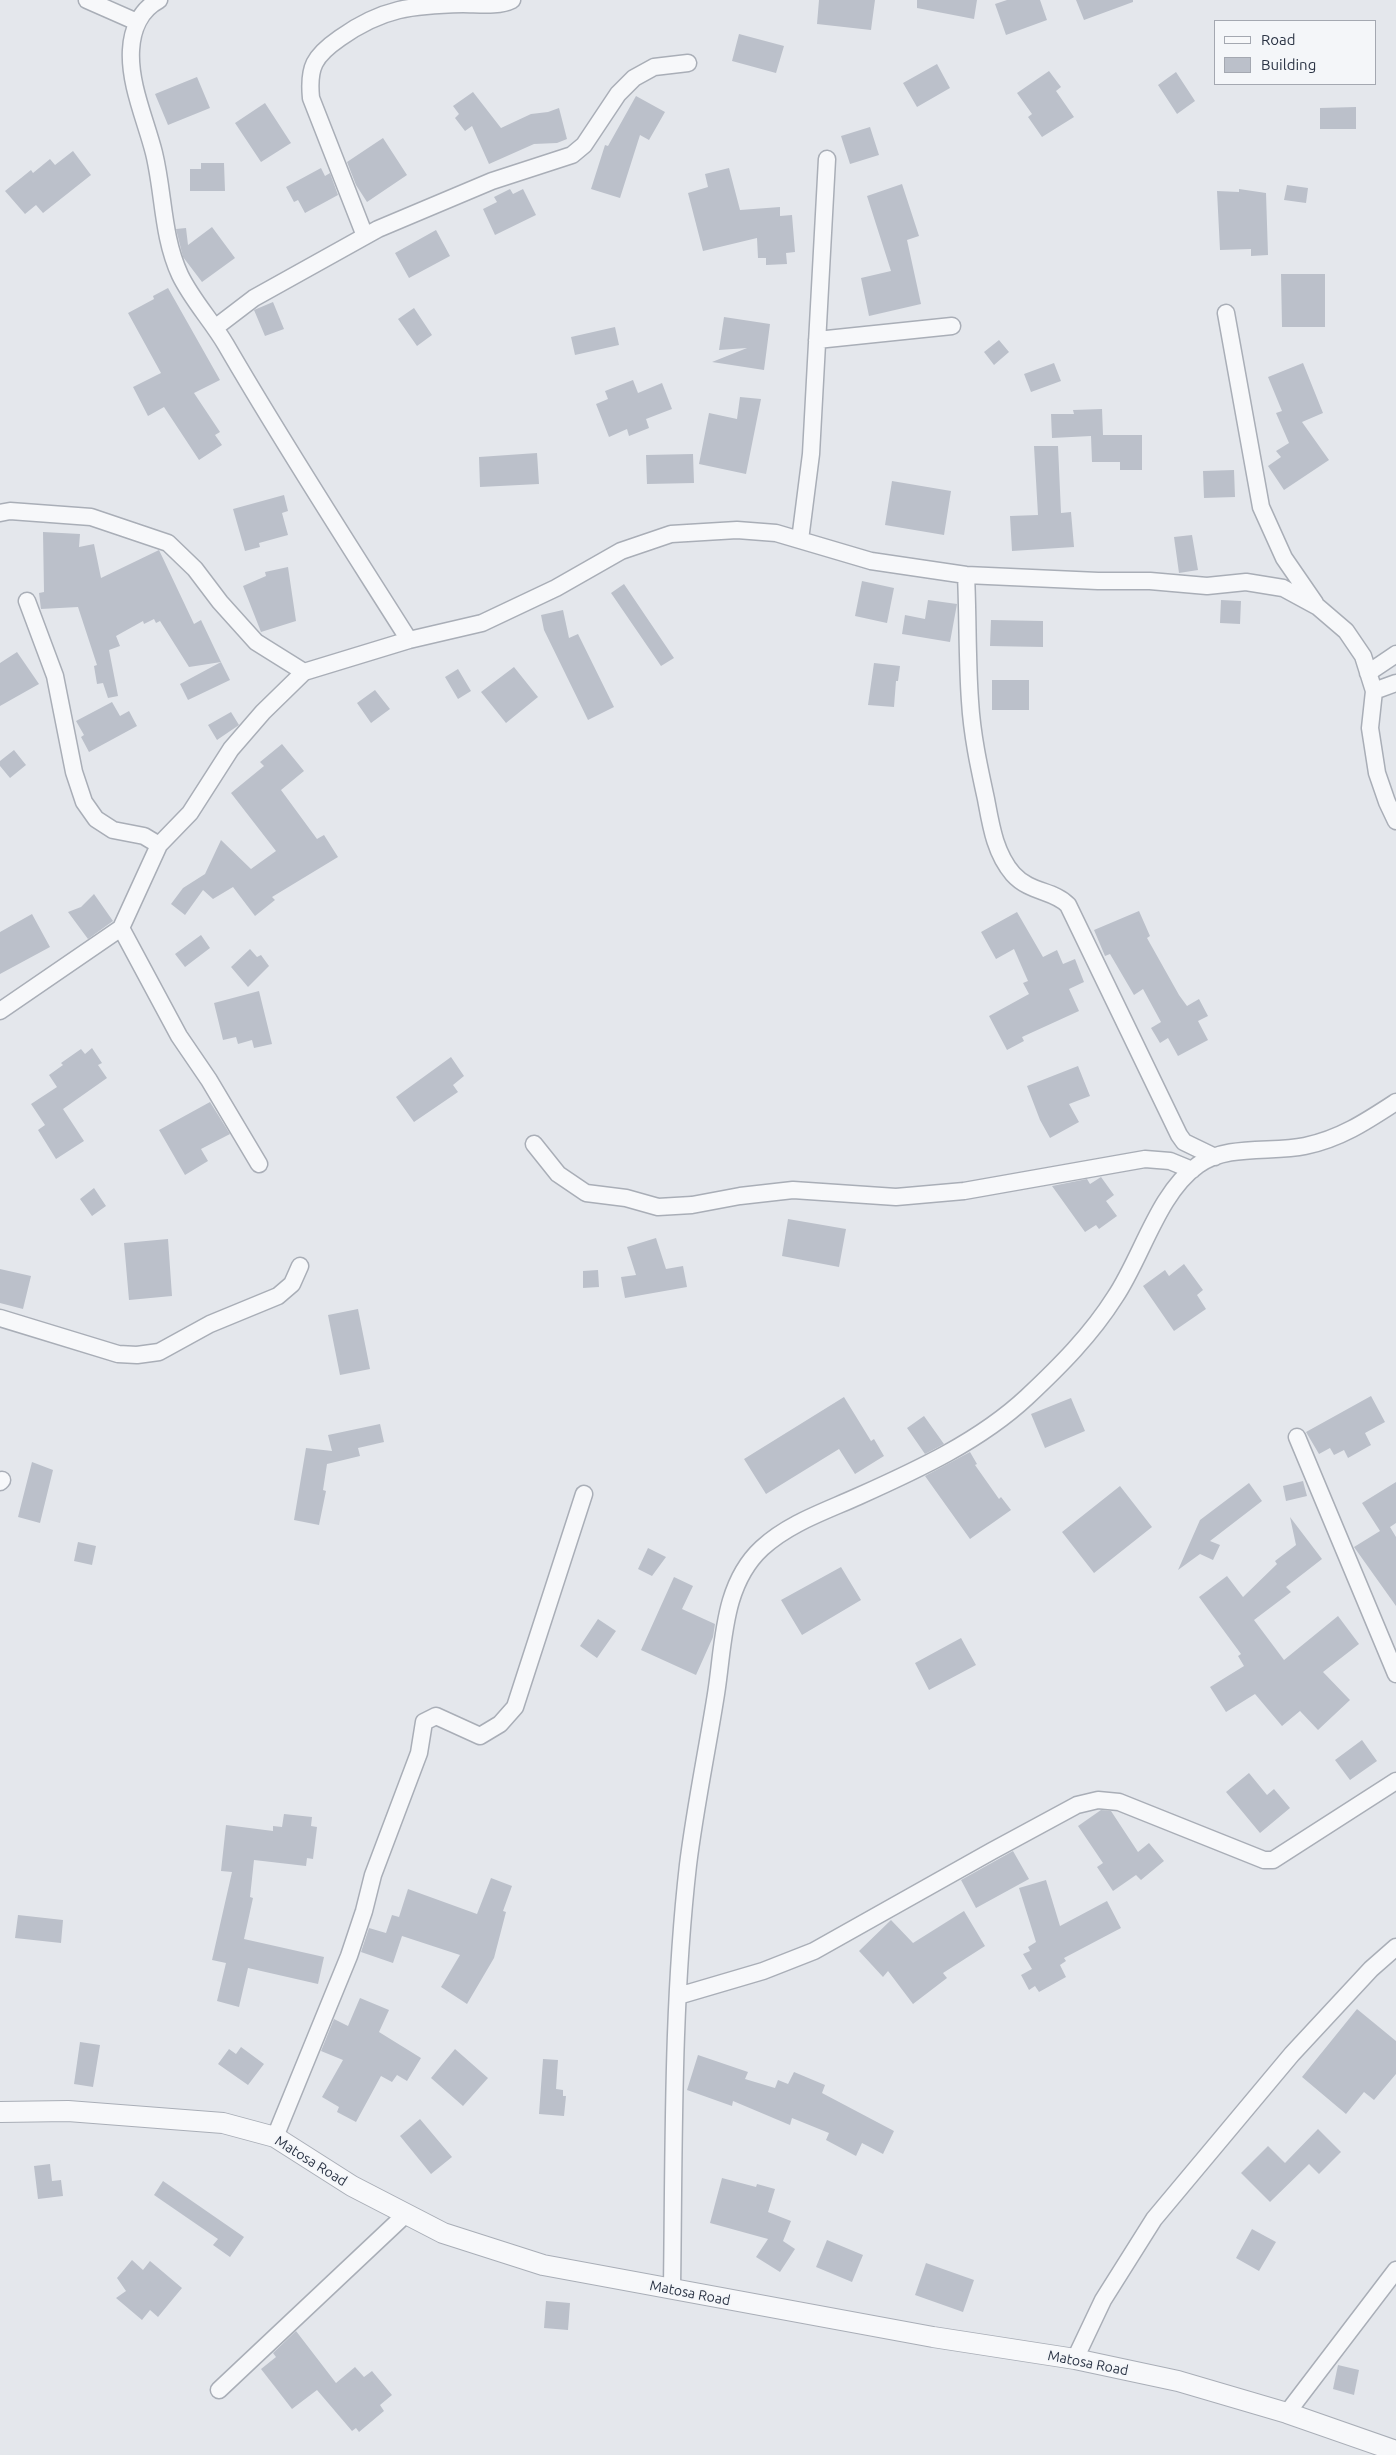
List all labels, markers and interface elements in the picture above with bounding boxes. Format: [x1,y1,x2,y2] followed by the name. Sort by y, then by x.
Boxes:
[1214,20,1376,85] legend
[1261,31,1296,48] text: Road
[1261,56,1316,73] text: Building
[272,2132,350,2190] street label: Matosa Road
[648,2277,732,2309] street label: Matosa Road
[1046,2347,1130,2379] street label: Matosa Road

